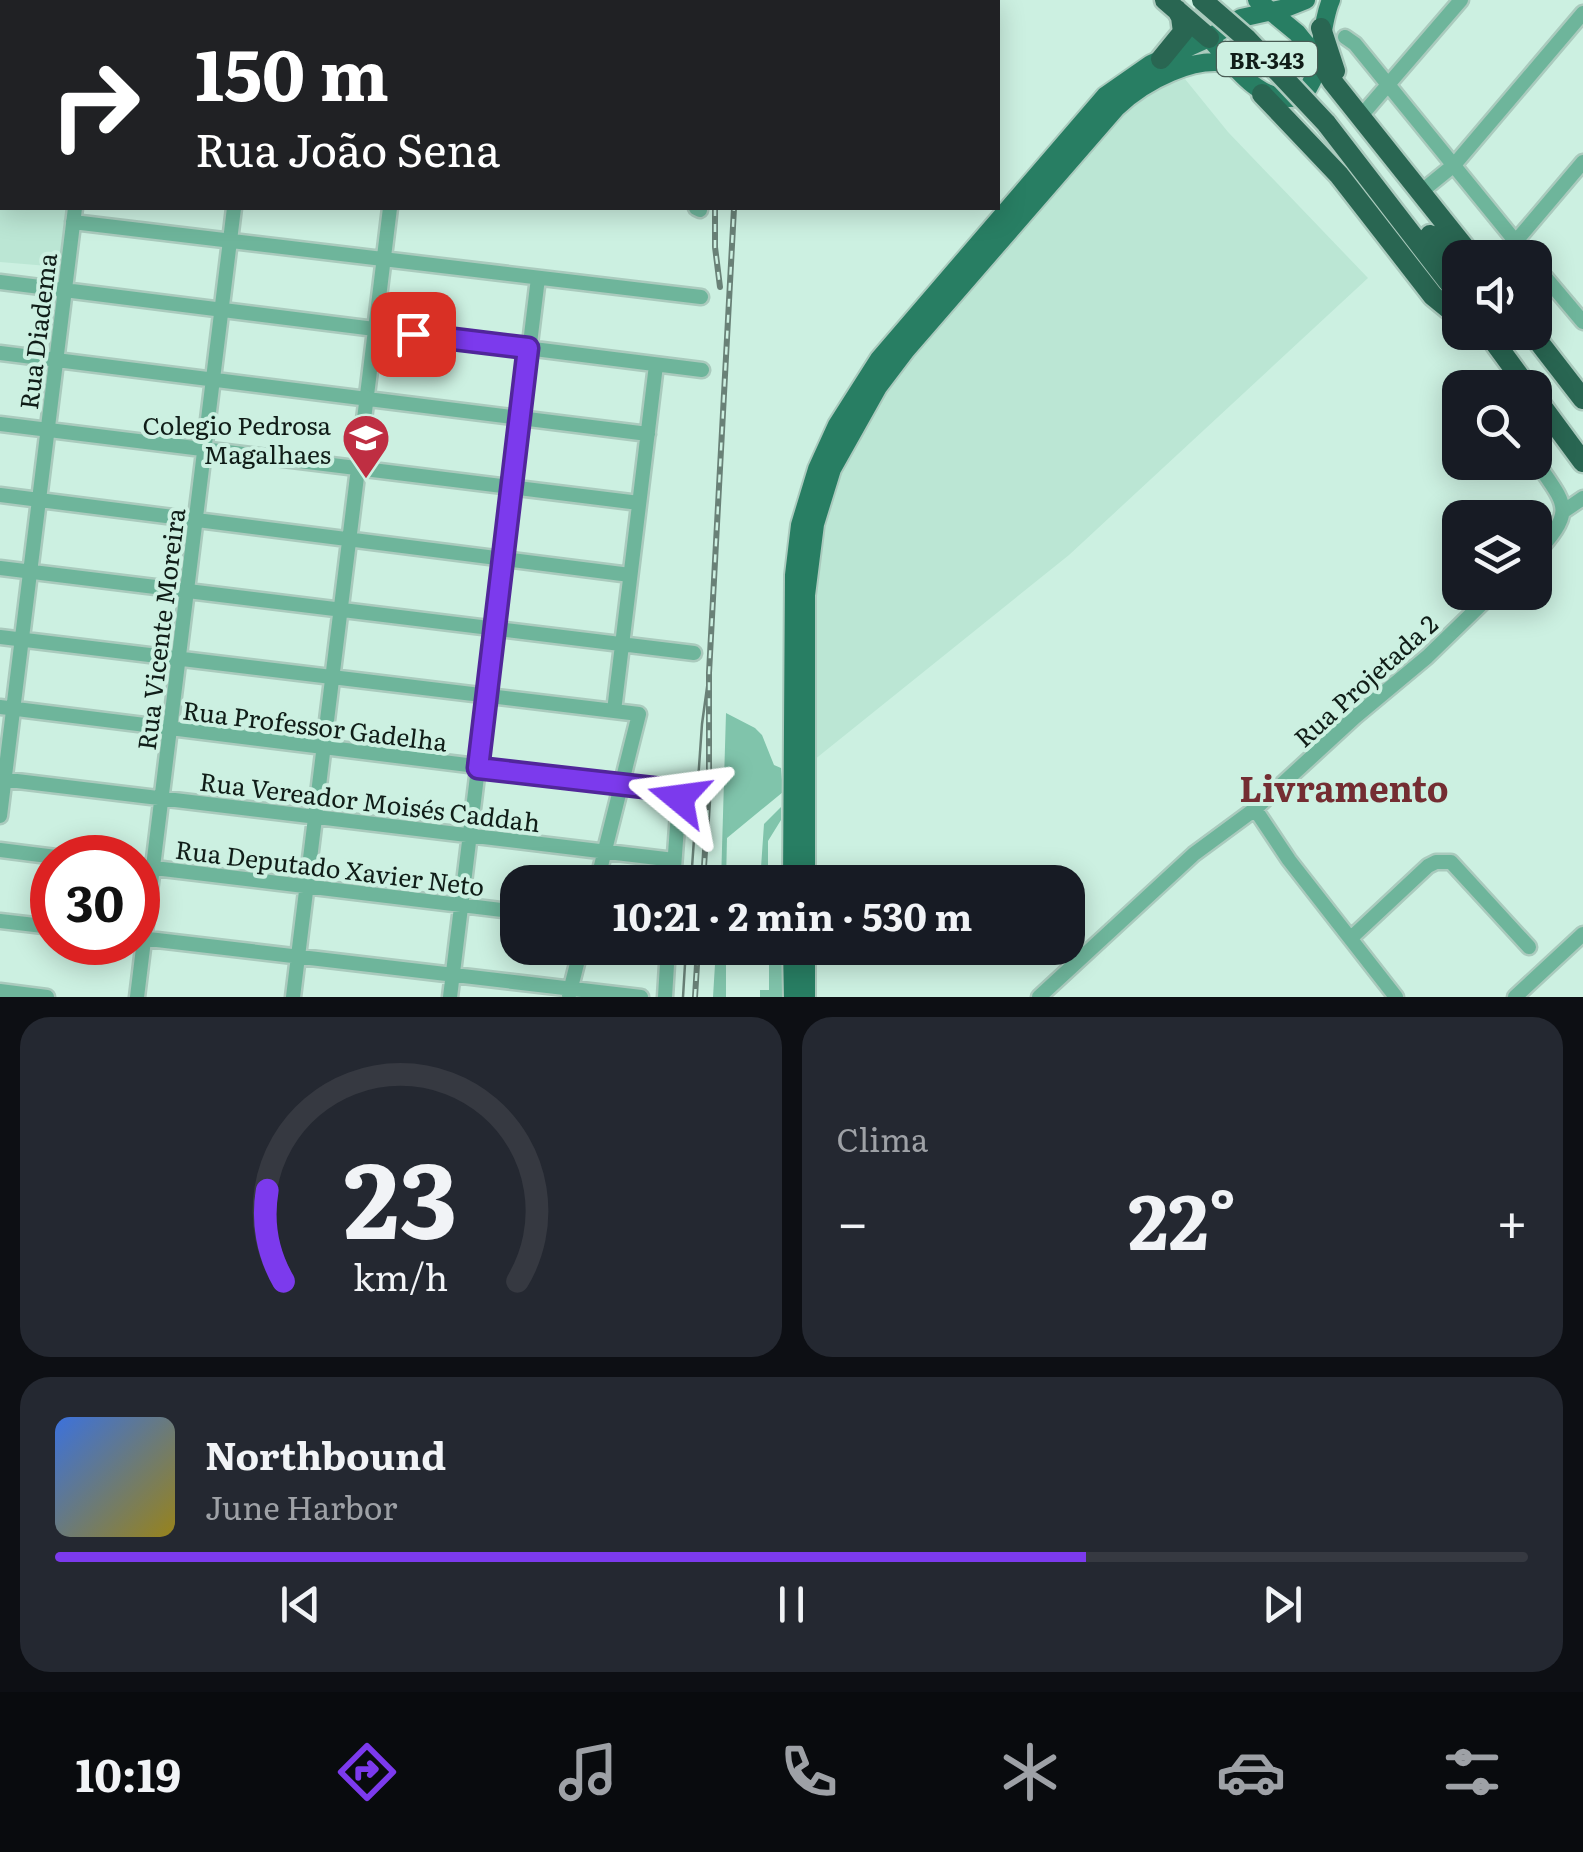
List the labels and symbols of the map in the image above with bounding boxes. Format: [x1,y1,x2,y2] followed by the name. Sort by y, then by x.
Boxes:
[1217,42,1317,76] road number: BR-343
[9,250,65,411] street label: Rua Diadema
[371,292,456,377] pin
[142,406,332,472] place label: Colegio Pedrosa Magalhaes
[340,412,392,480] school or university icon: Colegio Pedrosa Magalhaes
[127,505,193,752] street label: Rua Vicente Moreira
[1285,605,1445,755] street label: Rua Projetada 2
[180,690,450,760] street label: Rua Professor Gadelha
[627,746,731,850] position arrow
[1239,761,1449,813] district label: Livramento
[198,762,542,840] street label: Rua Vereador Moisés Caddah
[173,830,487,904] street label: Rua Deputado Xavier Neto
[30,835,160,965] speed limit sign: 30

